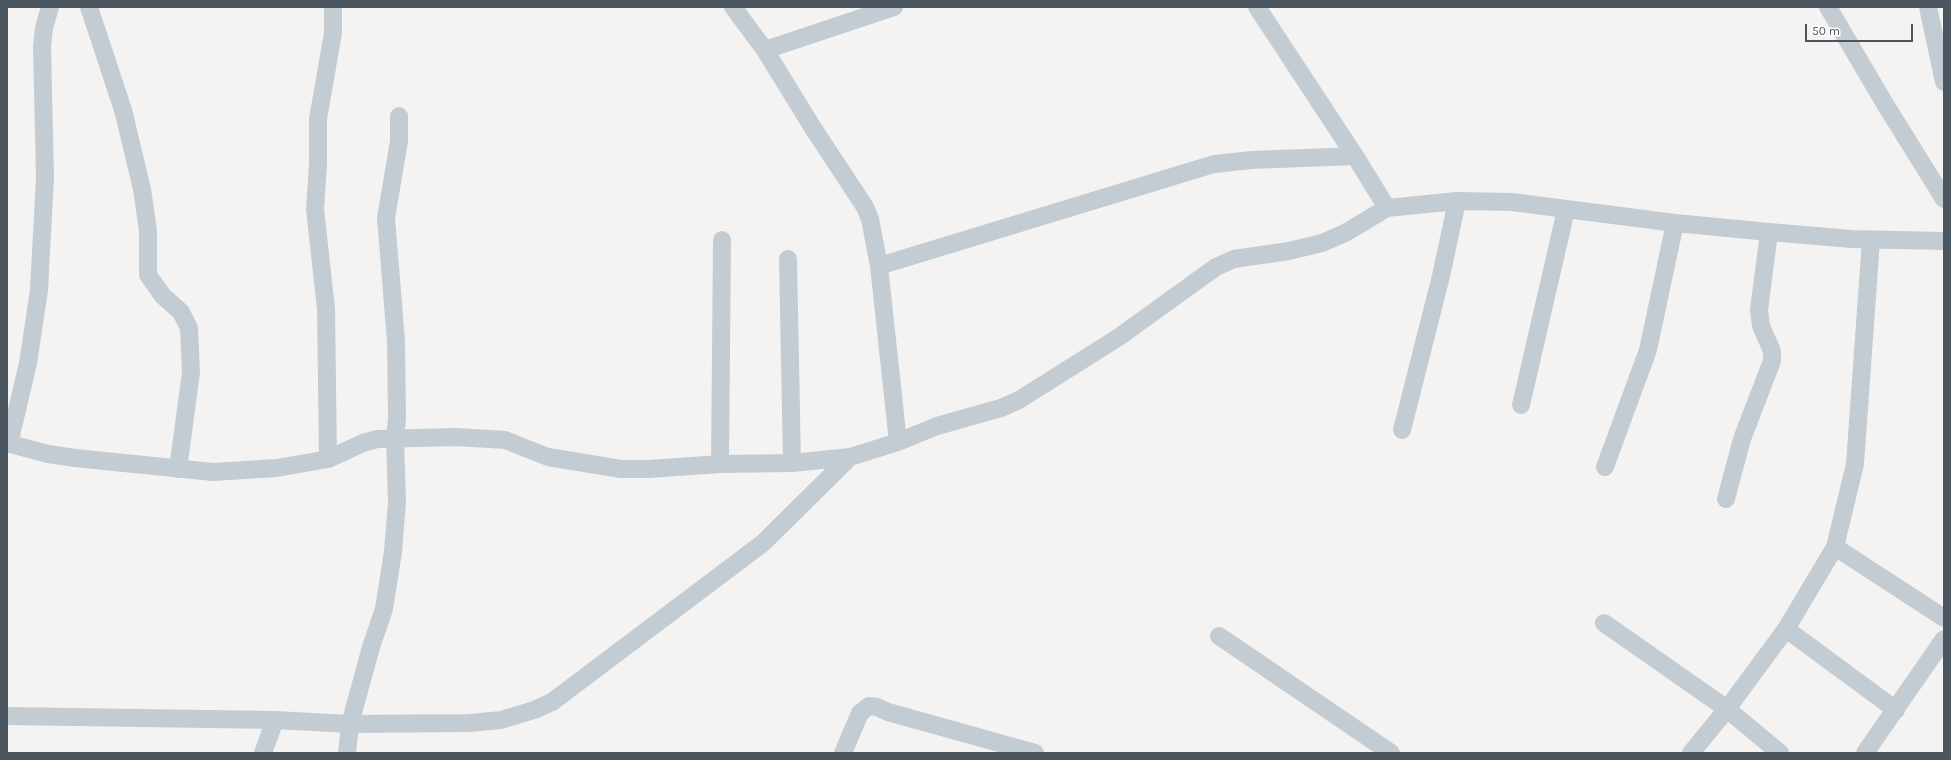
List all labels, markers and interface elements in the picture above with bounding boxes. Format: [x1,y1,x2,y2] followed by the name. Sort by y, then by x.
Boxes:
[1807,16,1915,42] scale bar
[1812,24,1840,38] text: 50 m

